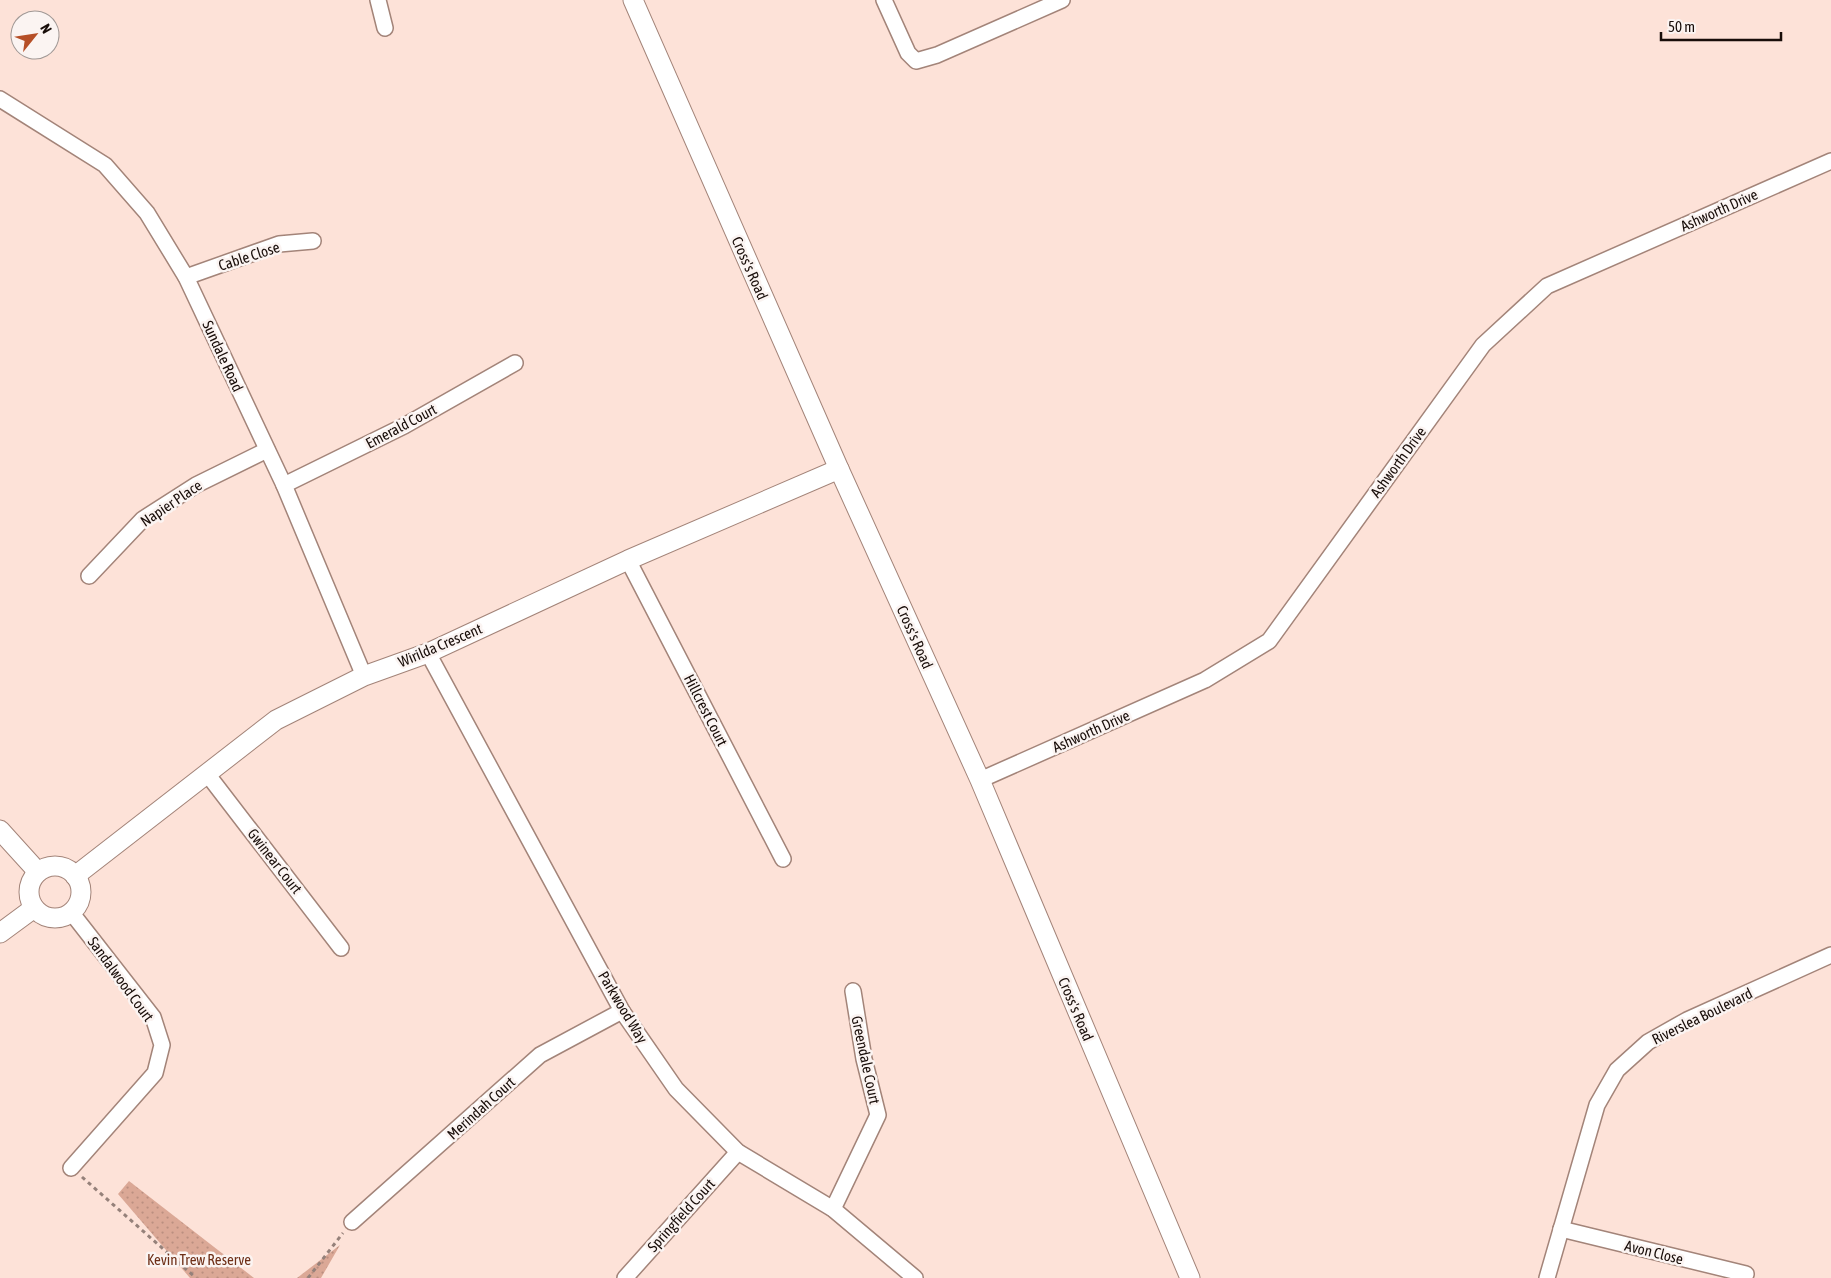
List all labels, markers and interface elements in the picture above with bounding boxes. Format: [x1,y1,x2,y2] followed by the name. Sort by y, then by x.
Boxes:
[10,10,60,60] north arrow
[1661,10,1781,42] scale bar
[1668,18,1695,35] text: 50 m
[37,21,55,36] text: N
[1678,185,1760,235] street label: Ashworth Drive
[729,234,771,302] street label: Cross's Road
[216,238,282,274] street label: Cable Close
[199,318,247,394] street label: Sundale Road
[363,400,439,452] street label: Emerald Court
[1367,423,1429,501] street label: Ashworth Drive
[137,476,205,530] street label: Napier Place
[894,603,936,671] street label: Cross's Road
[396,620,484,670] street label: Wirilda Crescent
[681,671,731,749] street label: Hillcrest Court
[1050,706,1132,756] street label: Ashworth Drive
[244,825,306,897] street label: Gwinear Court
[85,933,157,1025] street label: Sandalwood Court
[595,968,651,1046] street label: Parkwood Way
[1055,975,1097,1043] street label: Cross's Road
[1649,984,1755,1048] street label: Riverslea Boulevard
[848,1014,884,1106] street label: Greendale Court
[444,1073,518,1143] street label: Merindah Court
[644,1175,718,1255] street label: Springfield Court
[1623,1237,1685,1267] street label: Avon Close
[147,1251,251,1268] park label: Kevin Trew Reserve

